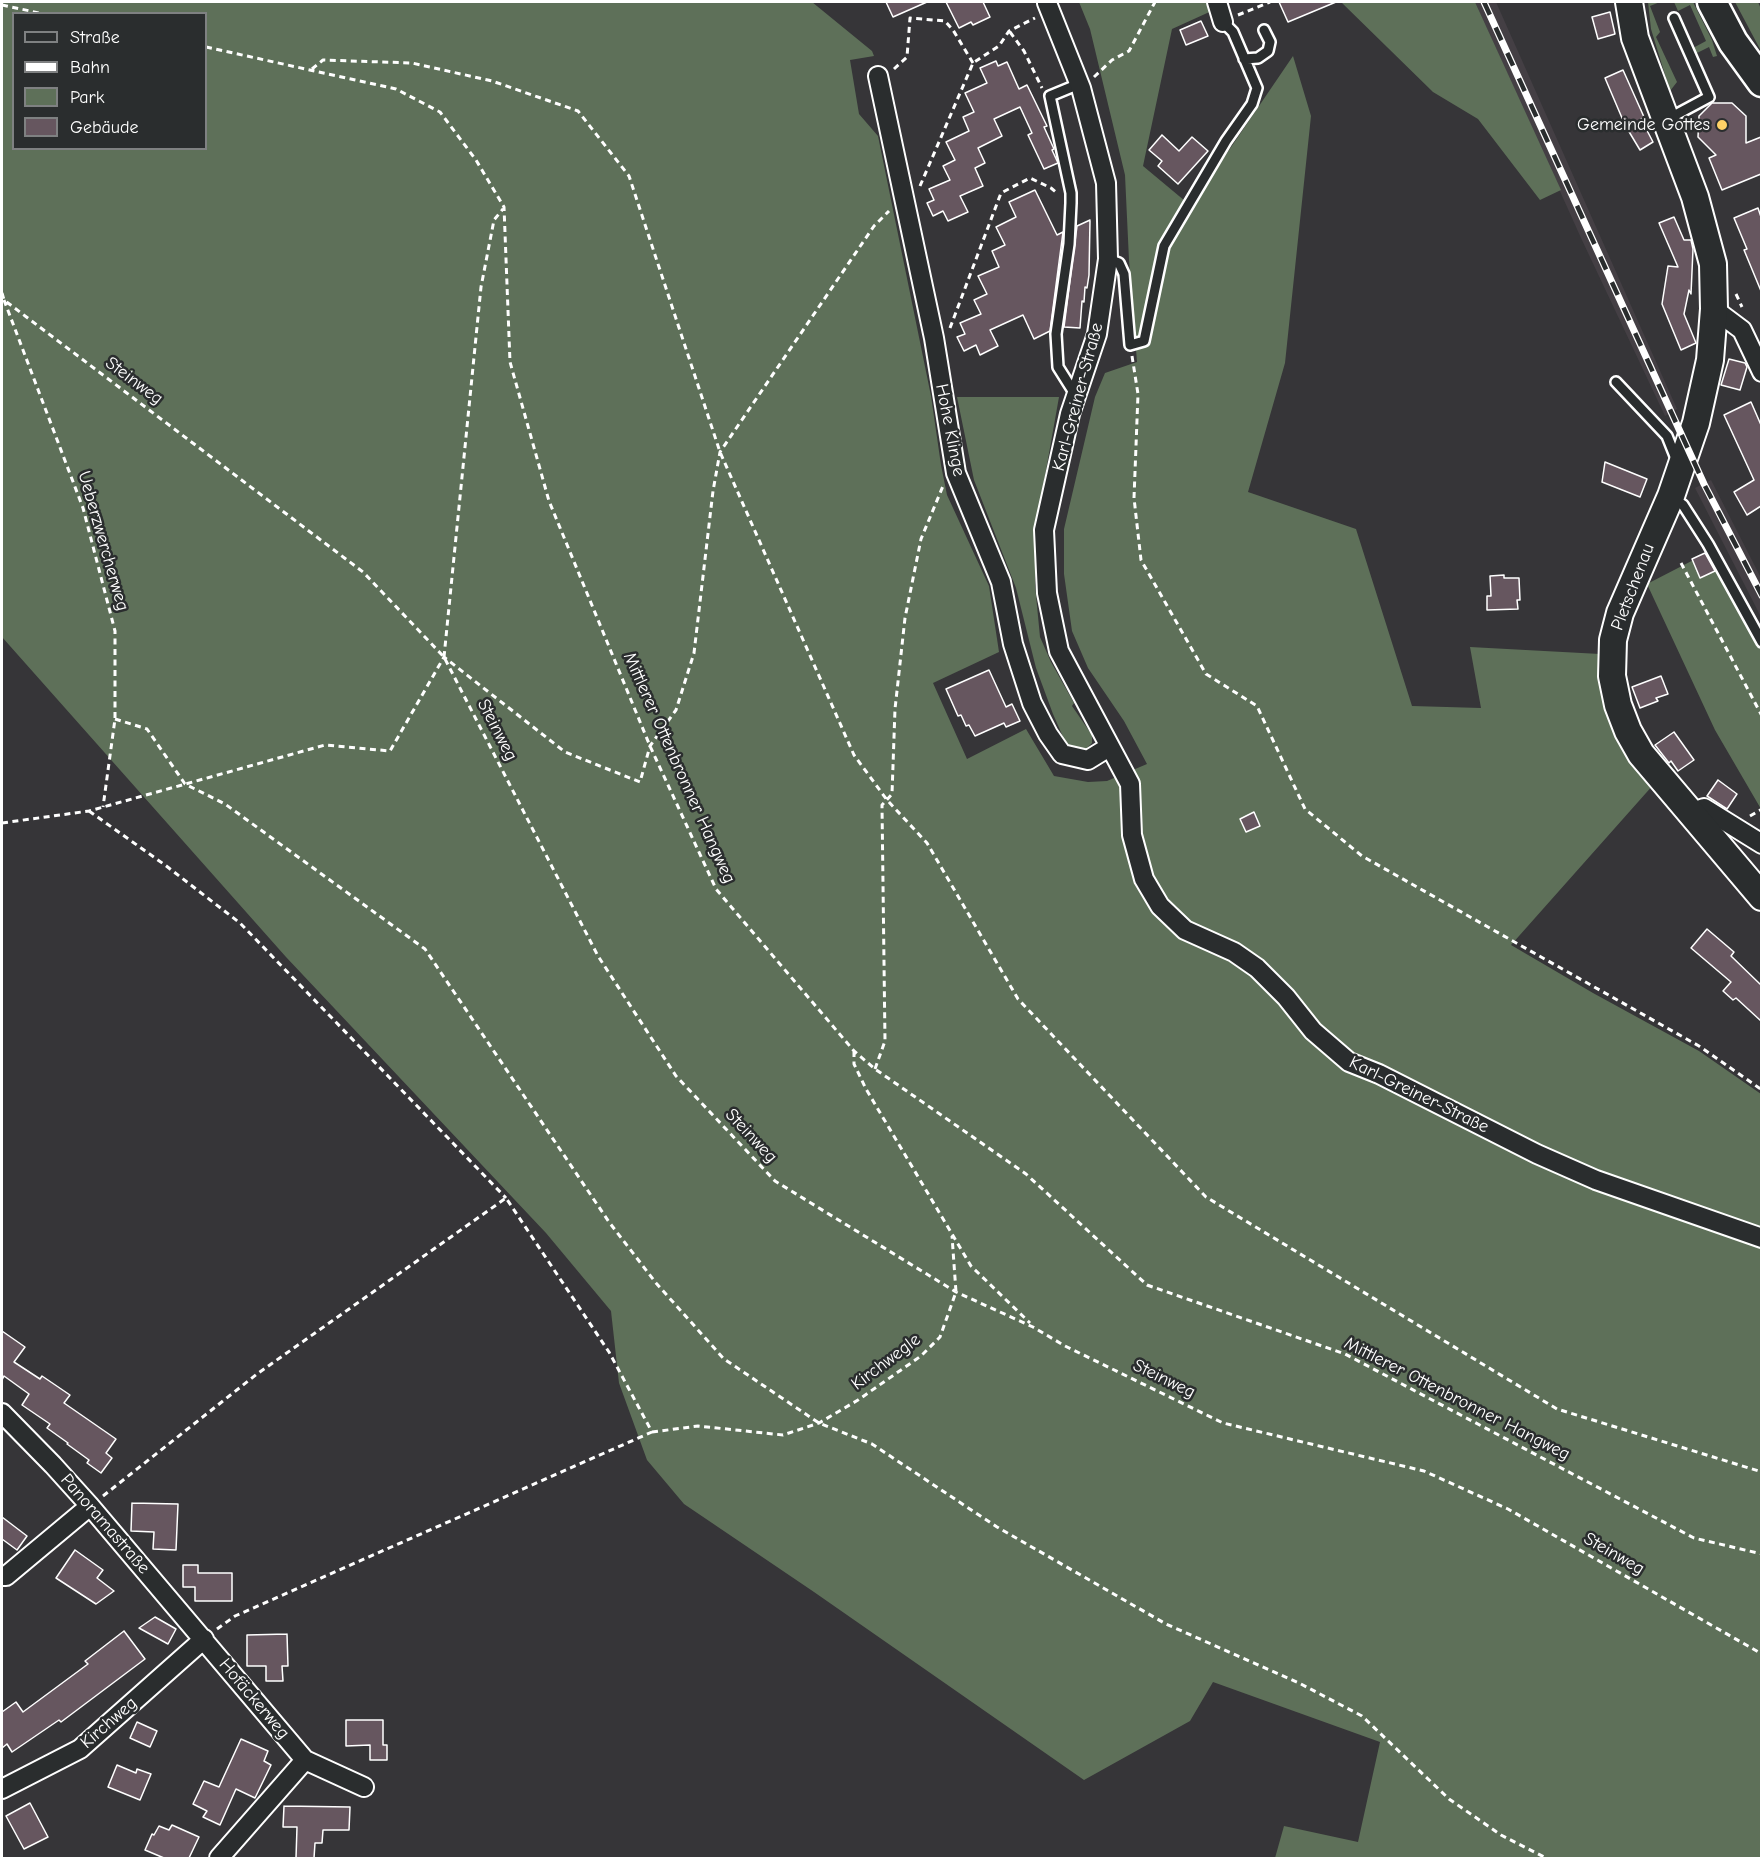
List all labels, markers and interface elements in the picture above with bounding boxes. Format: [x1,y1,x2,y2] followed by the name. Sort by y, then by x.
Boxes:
[12,12,207,150] legend
[70,27,120,48] text: Straße
[70,57,110,78] text: Bahn
[70,87,104,108] text: Park
[1577,114,1710,136] place label: Gemeinde Gottes
[70,117,139,138] text: Gebäude
[1715,118,1729,132] marker: Gemeinde Gottes
[1048,320,1108,474] street label: Karl-Greiner-Straße
[101,352,167,410] street label: Steinweg
[930,382,970,478] street label: Hohe Klinge
[73,469,133,613] street label: Ueberzwercherweg
[1607,540,1659,634] street label: Pletschenau
[618,649,740,887] street label: Mittlerer Ottenbronner Hangweg
[472,695,522,765] street label: Steinweg
[1346,1052,1492,1138] street label: Karl-Greiner-Straße
[720,1104,782,1168] street label: Steinweg
[847,1329,925,1395] street label: Kirchwegle
[1340,1332,1574,1466] street label: Mittlerer Ottenbronner Hangweg
[1129,1355,1199,1403] street label: Steinweg
[56,1470,154,1578] street label: Panoramastraße
[1580,1528,1648,1580] street label: Steinweg
[214,1654,294,1744] street label: Hofäckerweg
[76,1693,142,1753] street label: Kirchweg

